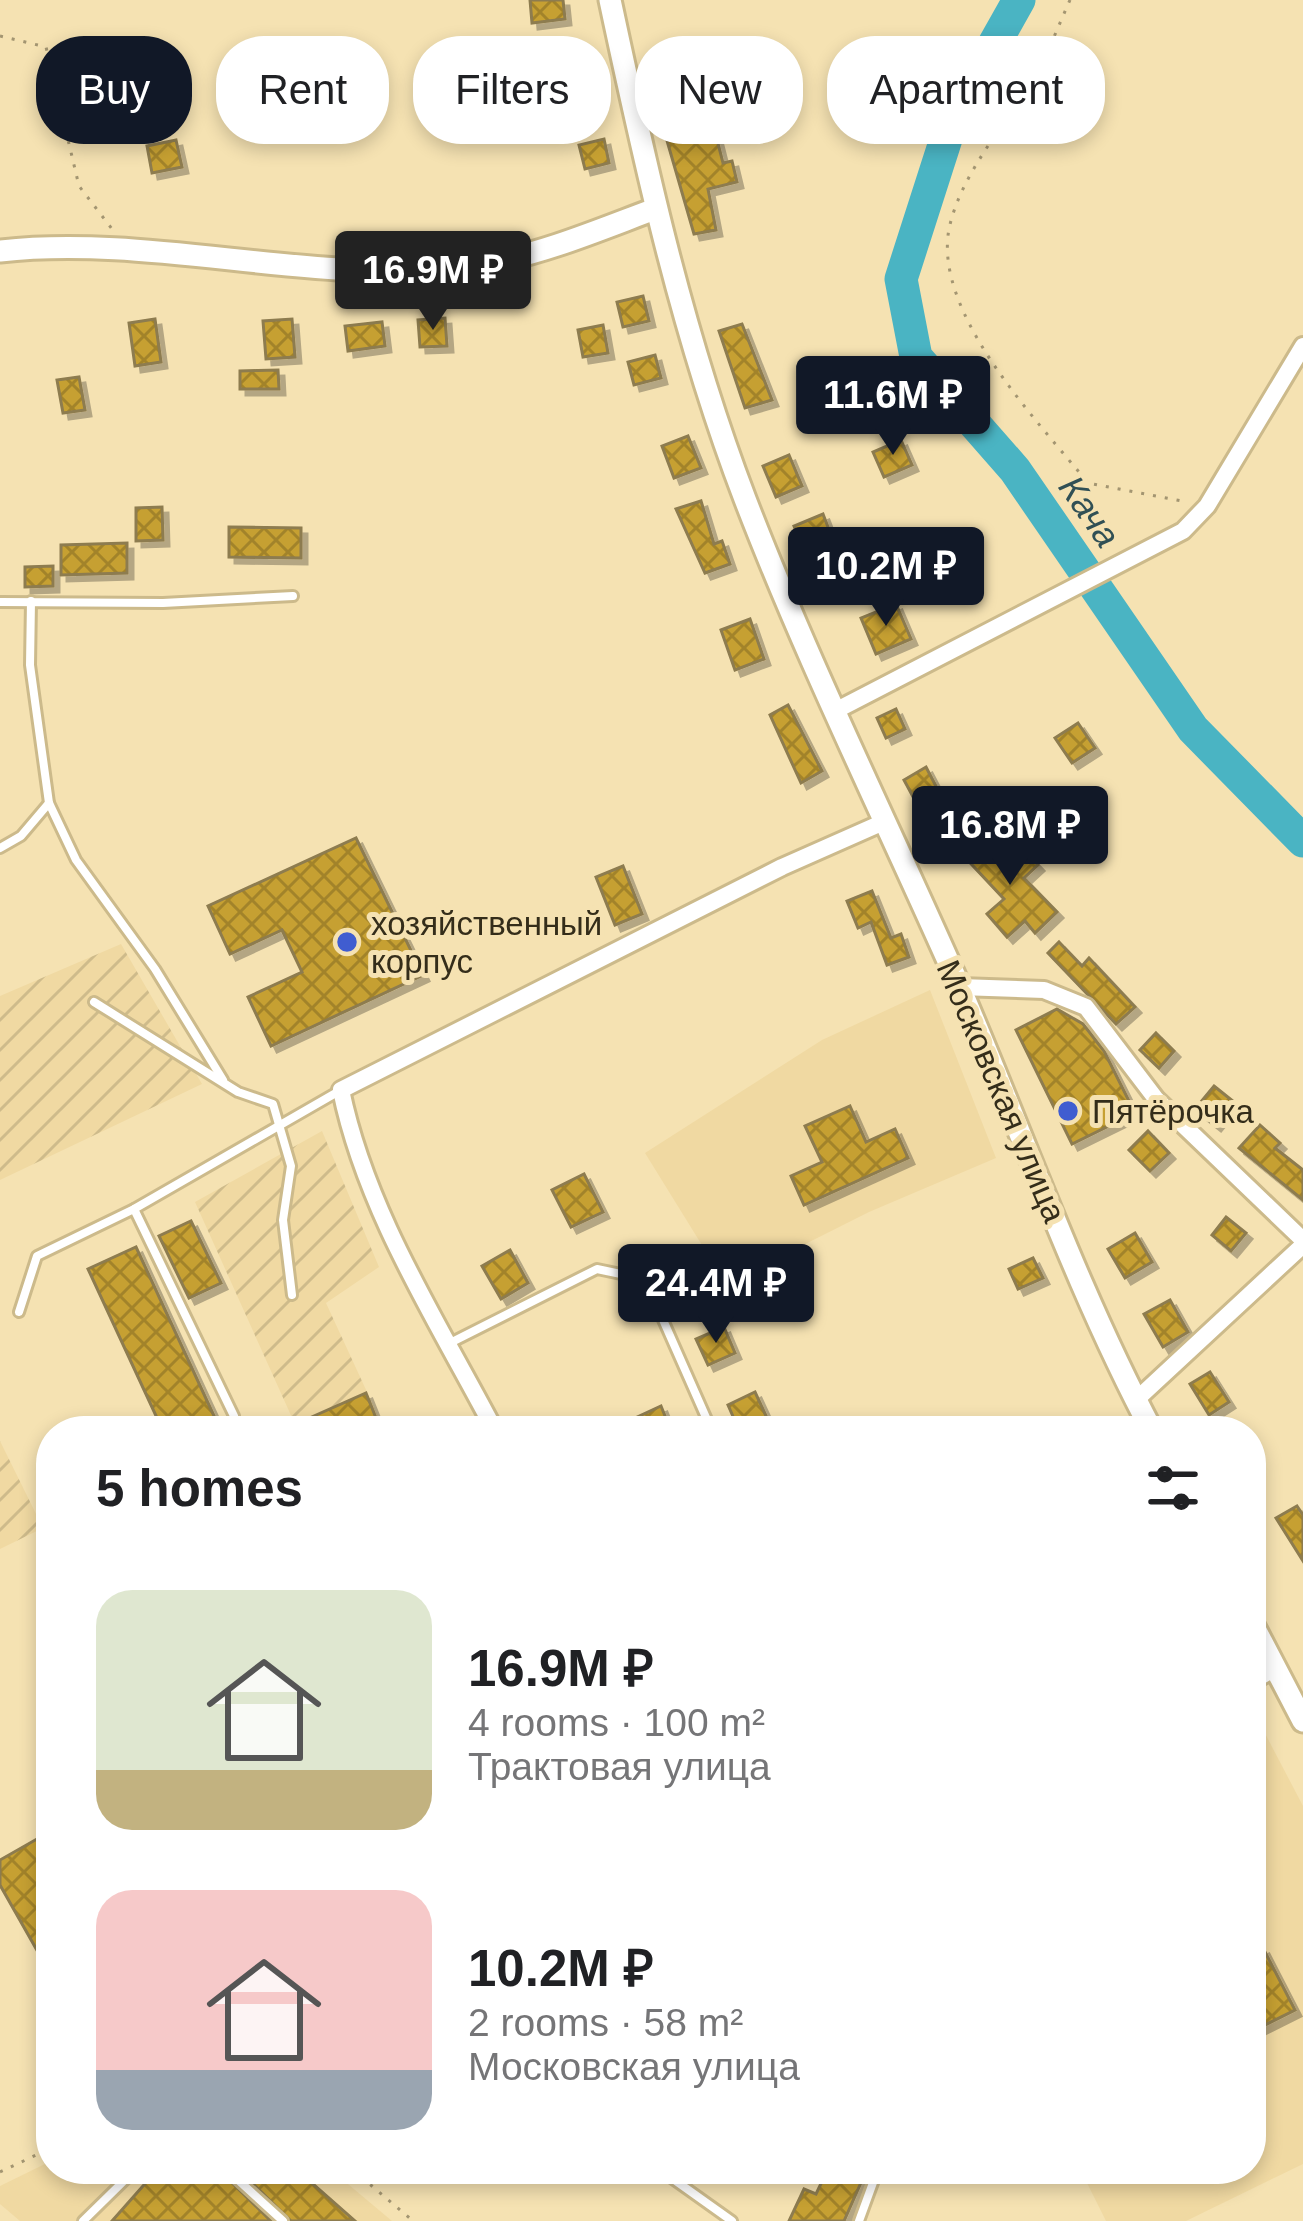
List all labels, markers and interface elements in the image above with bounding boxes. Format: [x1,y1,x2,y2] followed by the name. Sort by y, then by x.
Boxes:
[36,36,192,144] chip: Buy
[216,36,389,144] chip: Rent
[413,36,611,144] chip: Filters
[635,36,803,144] chip: New
[827,36,1105,144] chip: Apartment
[322,231,544,333] pin: 16.9M ₽
[362,248,504,291] text: 16.9M ₽
[782,356,1004,458] pin: 11.6M ₽
[823,373,963,416] text: 11.6M ₽
[1051,468,1129,555] water label: Кача
[775,527,997,629] pin: 10.2M ₽
[815,544,957,587] text: 10.2M ₽
[899,786,1121,888] pin: 16.8M ₽
[939,803,1081,846] text: 16.8M ₽
[371,905,602,980] place label: хозяйственный корпус
[334,929,360,955] marker: хозяйственный корпус
[930,955,1074,1228] street label: Московская улица
[1092,1093,1254,1130] place label: Пятёрочка
[1055,1098,1081,1124] marker: Пятёрочка
[605,1244,827,1346] pin: 24.4M ₽
[645,1261,787,1304] text: 24.4M ₽
[1140,1455,1206,1521] icon: filters
[96,1460,303,1517] text: 5 homes
[192,1638,336,1782] icon: home
[468,1640,654,1697] text: 16.9M ₽
[468,1701,765,1744] text: 4 rooms · 100 m²
[468,1745,771,1788] text: Трактовая улица
[192,1938,336,2082] icon: home
[468,1940,654,1997] text: 10.2M ₽
[468,2001,743,2044] text: 2 rooms · 58 m²
[468,2045,800,2088] text: Московская улица

